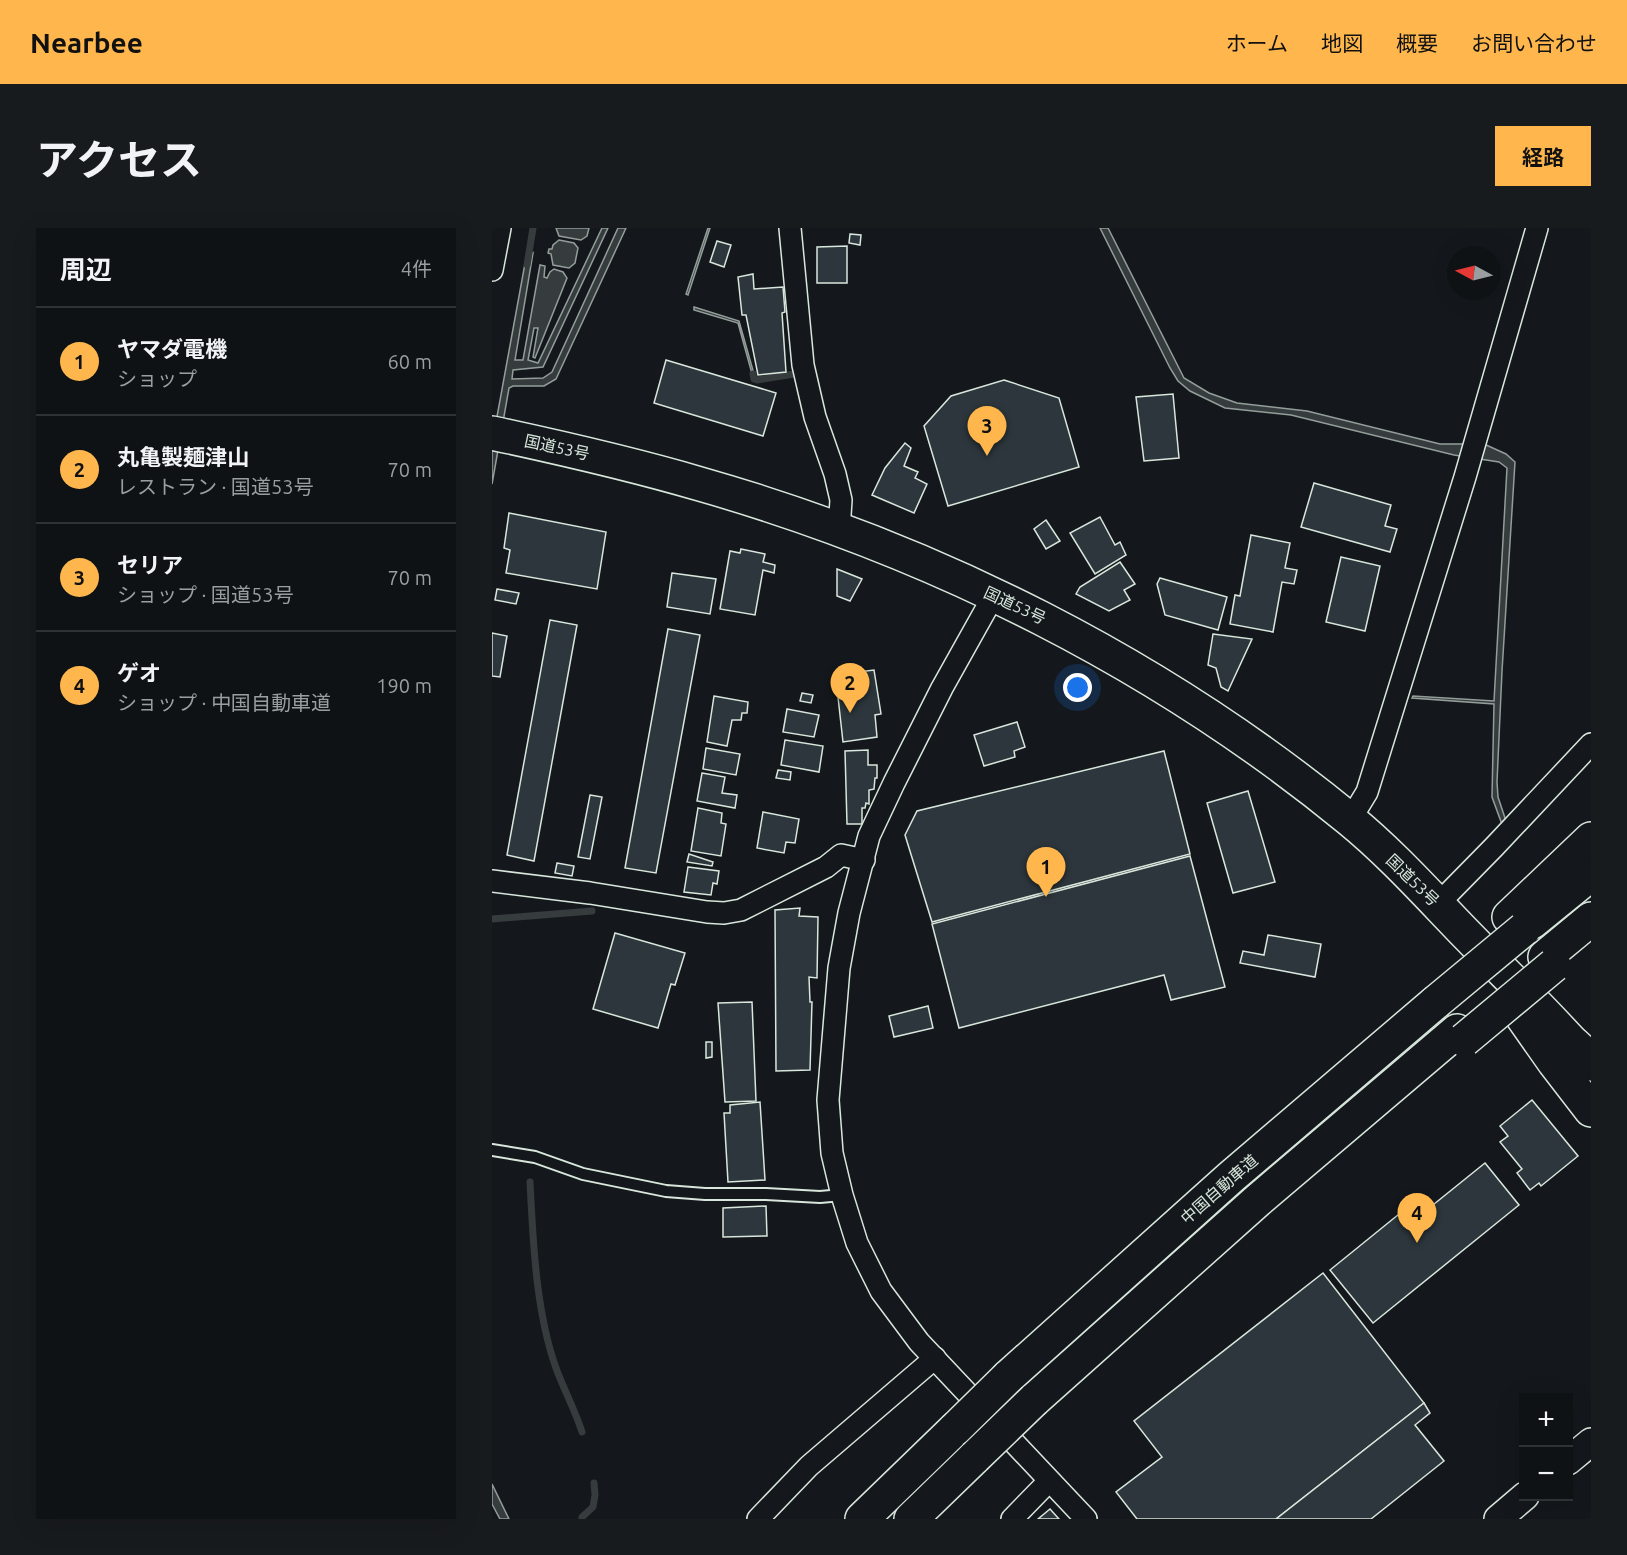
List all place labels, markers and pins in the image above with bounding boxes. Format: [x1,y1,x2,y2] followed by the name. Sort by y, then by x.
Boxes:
[968,406,1006,456] pin: 3
[830,664,870,713] pin: 2
[1026,848,1066,897] pin: 1
[1398,1194,1436,1243] pin: 4

